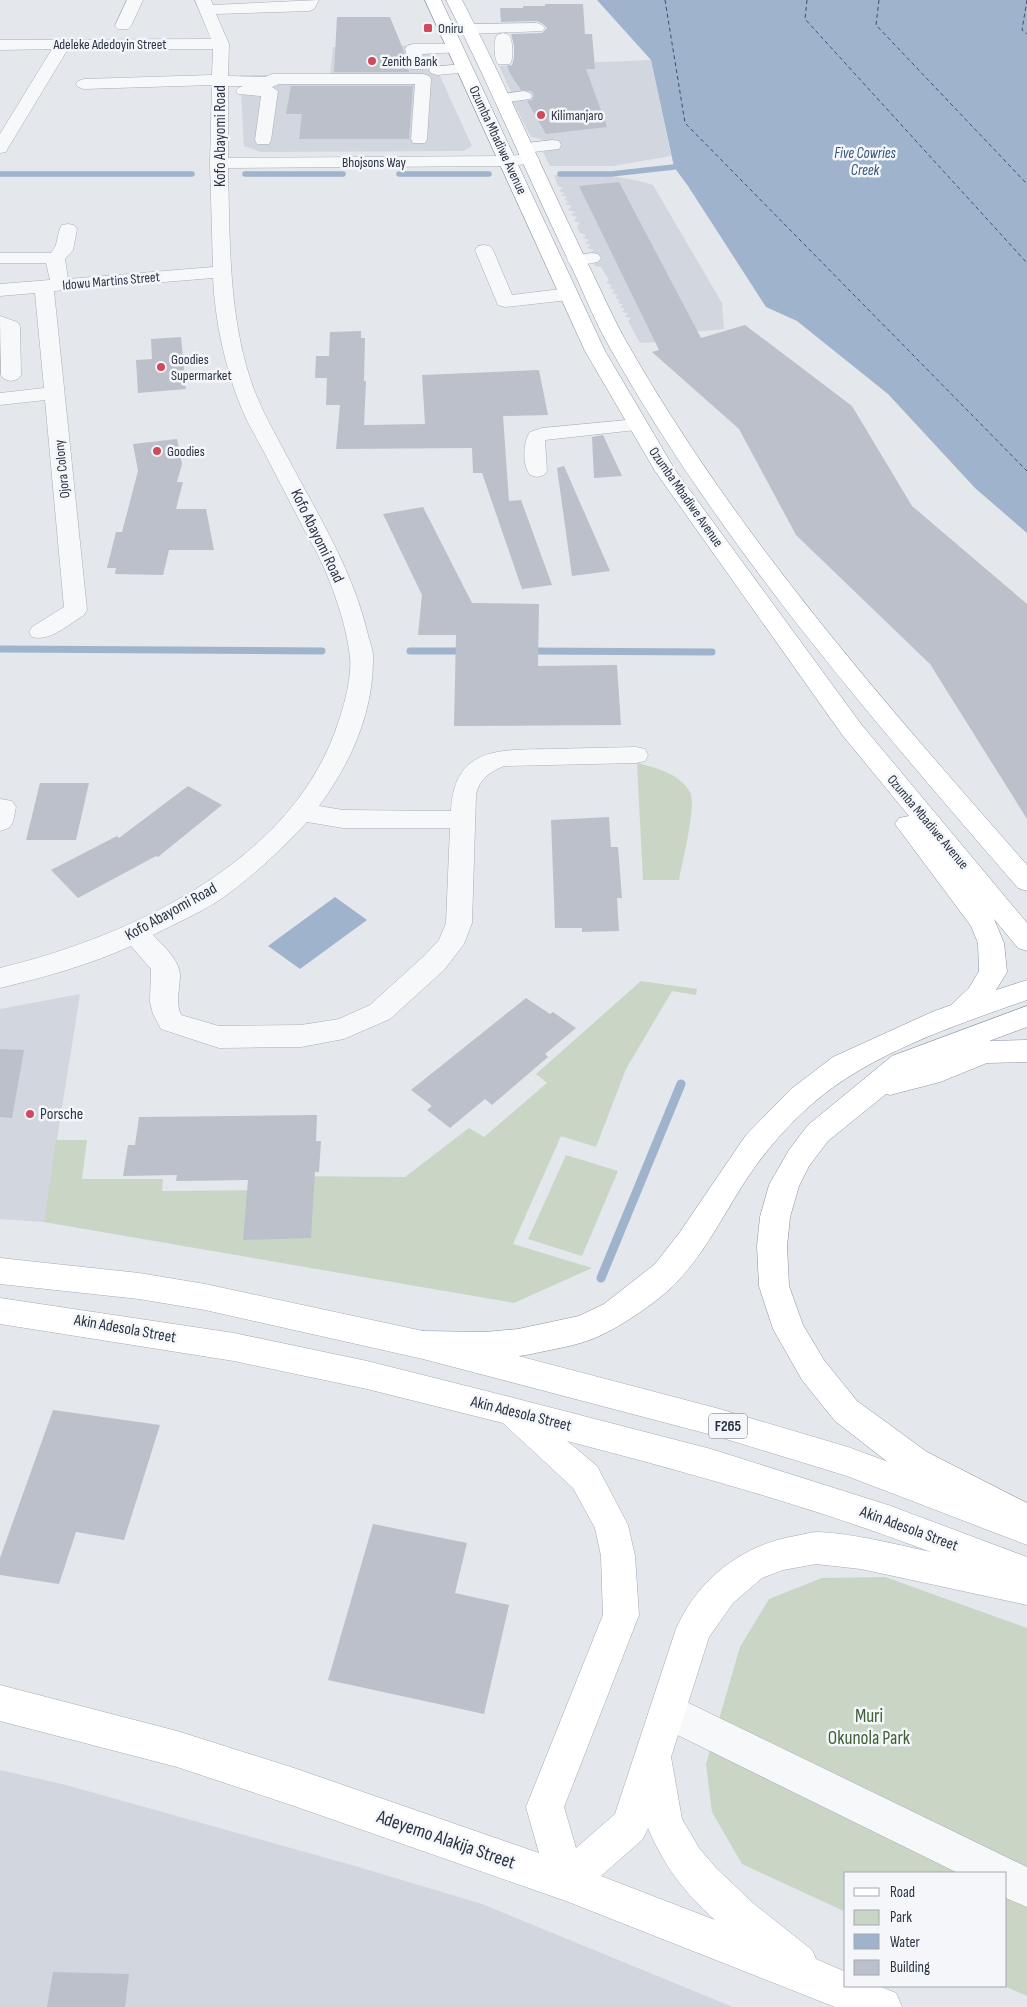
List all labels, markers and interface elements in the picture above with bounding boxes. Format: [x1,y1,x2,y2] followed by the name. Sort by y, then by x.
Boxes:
[438,20,464,37] place label: Oniru
[422,22,434,34] marker: Oniru
[52,36,167,53] street label: Adeleke Adedoyin Street
[382,53,438,70] place label: Zenith Bank
[366,55,378,67] marker: Zenith Bank
[465,83,531,197] street label: Ozumba Mbadiwe Avenue
[211,85,230,187] street label: Kofo Abayomi Road
[551,107,604,124] place label: Kilimanjaro
[535,109,547,121] marker: Kilimanjaro
[834,144,897,180] water label: Five Cowries Creek
[342,154,407,171] street label: Bhojsons Way
[61,268,161,294] street label: Idowu Martins Street
[171,351,232,384] place label: Goodies Supermarket
[155,361,167,373] marker: Goodies Supermarket
[50,438,74,499] street label: Ojora Colony
[167,443,205,460] place label: Goodies
[645,444,727,550] street label: Ozumba Mbadiwe Avenue
[151,445,163,457] marker: Goodies
[286,486,348,586] street label: Kofo Abayomi Road
[884,771,972,873] street label: Ozumba Mbadiwe Avenue
[122,879,220,945] street label: Kofo Abayomi Road
[40,1105,83,1124] place label: Porsche
[24,1108,36,1120] marker: Porsche
[72,1311,178,1347] street label: Akin Adesola Street
[468,1392,573,1436] street label: Akin Adesola Street
[709,1414,747,1438] road number: F265
[856,1502,961,1556] street label: Akin Adesola Street
[828,1705,911,1750] park label: Muri Okunola Park
[373,1805,519,1875] street label: Adeyemo Alakija Street
[844,1872,1007,1987] legend
[890,1883,915,1902] text: Road
[890,1908,912,1927] text: Park
[890,1933,921,1952] text: Water
[890,1958,930,1977] text: Building

